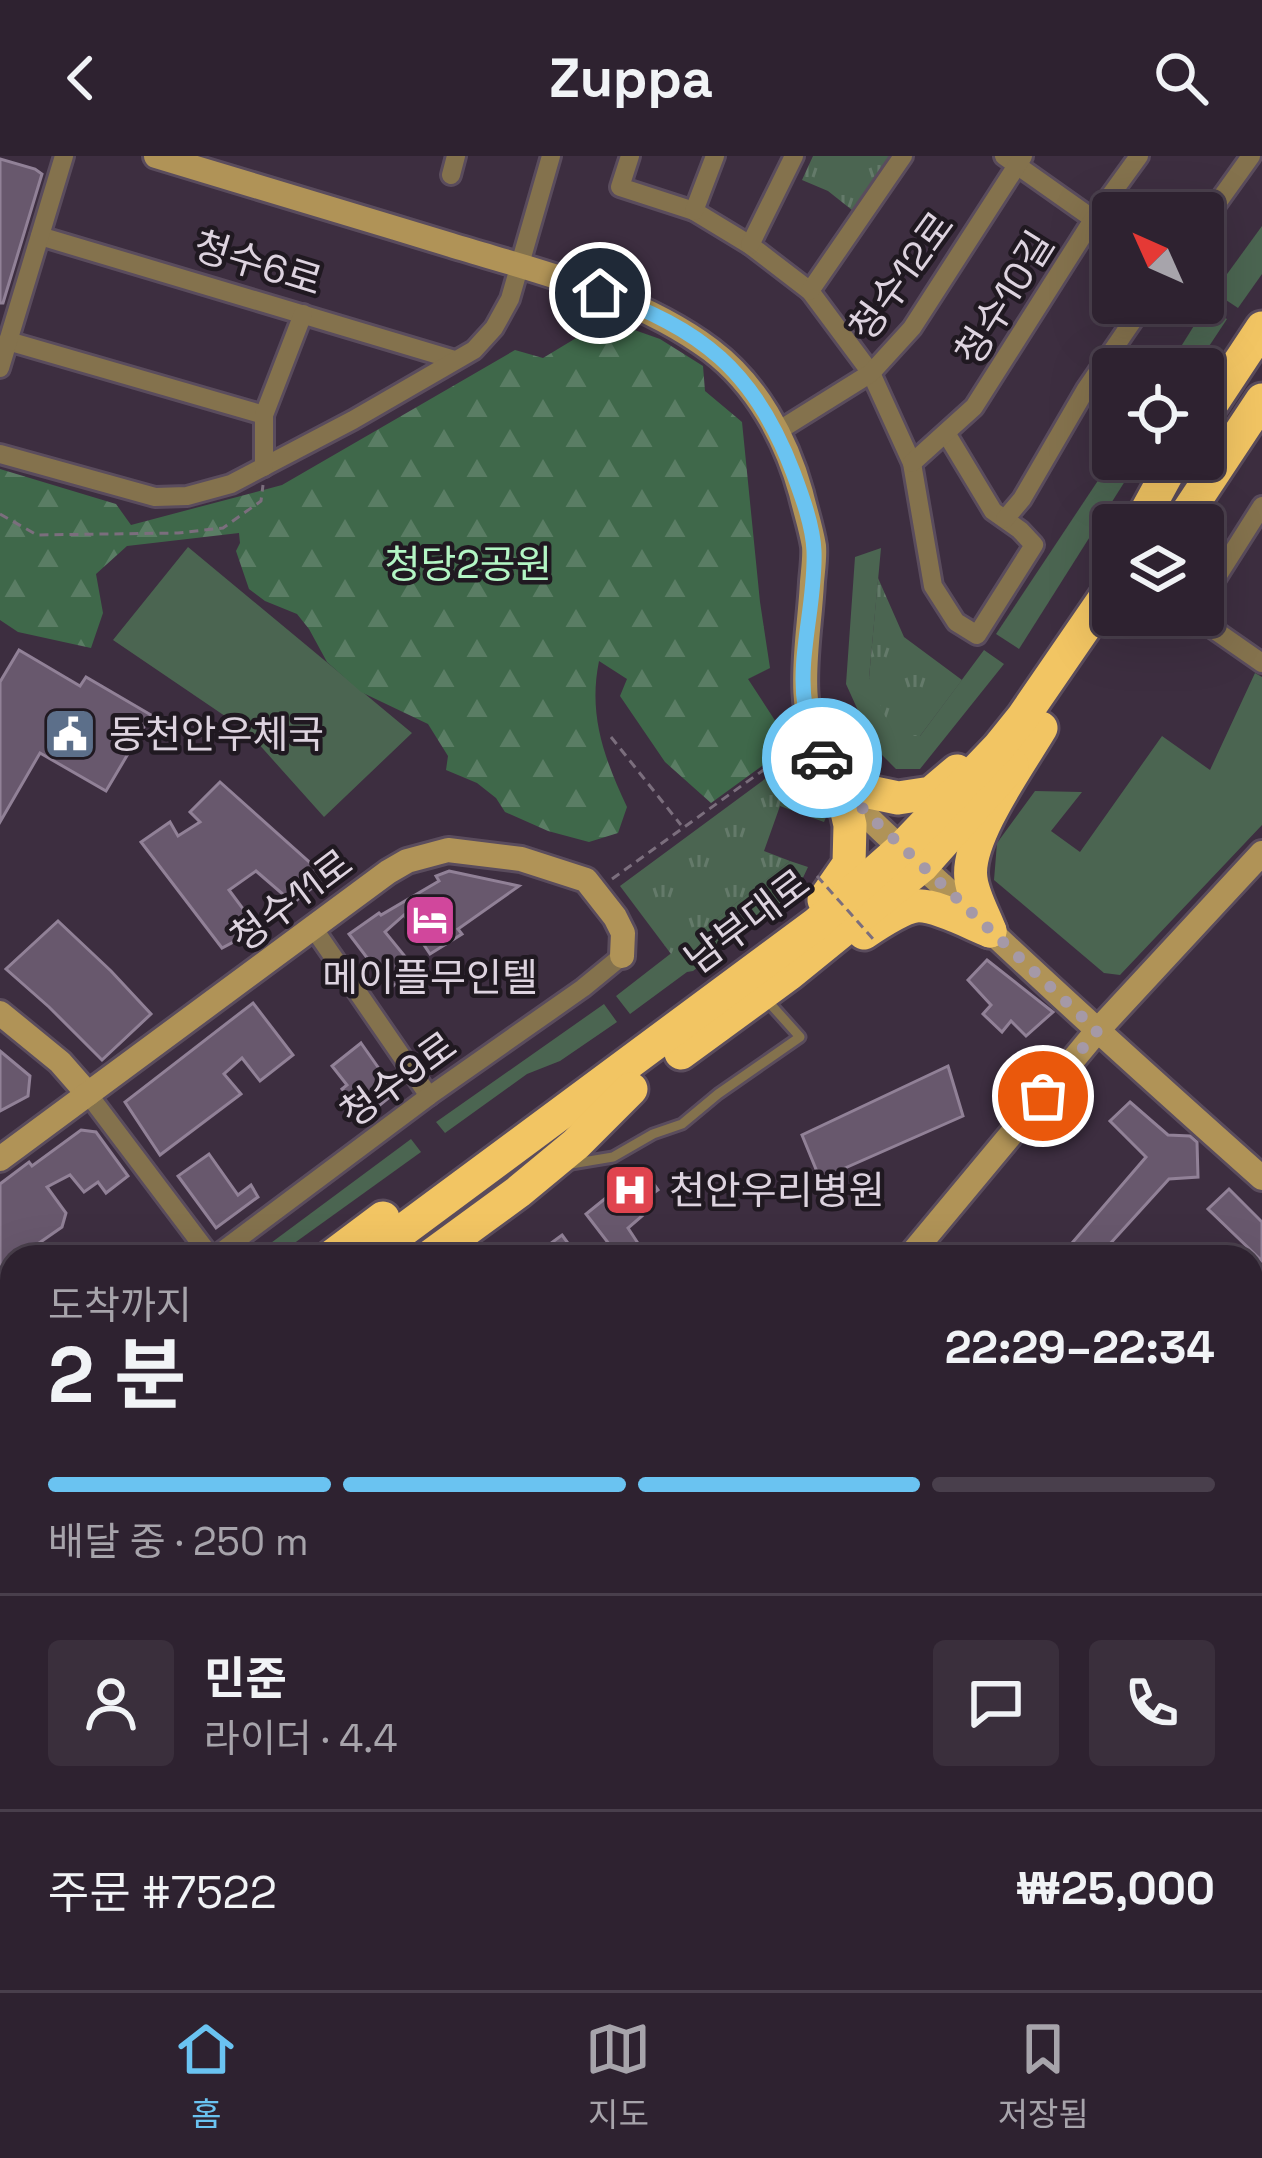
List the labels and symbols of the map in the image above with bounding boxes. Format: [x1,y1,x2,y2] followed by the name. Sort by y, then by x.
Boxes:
[1092,192,1224,324] north arrow
[838,202,965,350] street label: 청수12로
[188,221,328,306] street label: 청수6로
[944,222,1065,374] street label: 청수10길
[549,242,651,344] pin
[384,540,552,589] park label: 청당2공원
[762,698,882,818] courier
[42,706,98,762] public building icon: 동천안우체국
[109,710,324,759] place label: 동천안우체국
[221,839,362,962] street label: 청수11로
[675,859,819,984] street label: 남부대로
[402,892,458,948] hotel icon: 메이플무인텔
[322,953,538,1002] place label: 메이플무인텔
[331,1021,466,1138] street label: 청수9로
[992,1045,1094,1147] pin
[602,1162,658,1218] hospital icon: 천안우리병원
[669,1166,884,1215] place label: 천안우리병원

